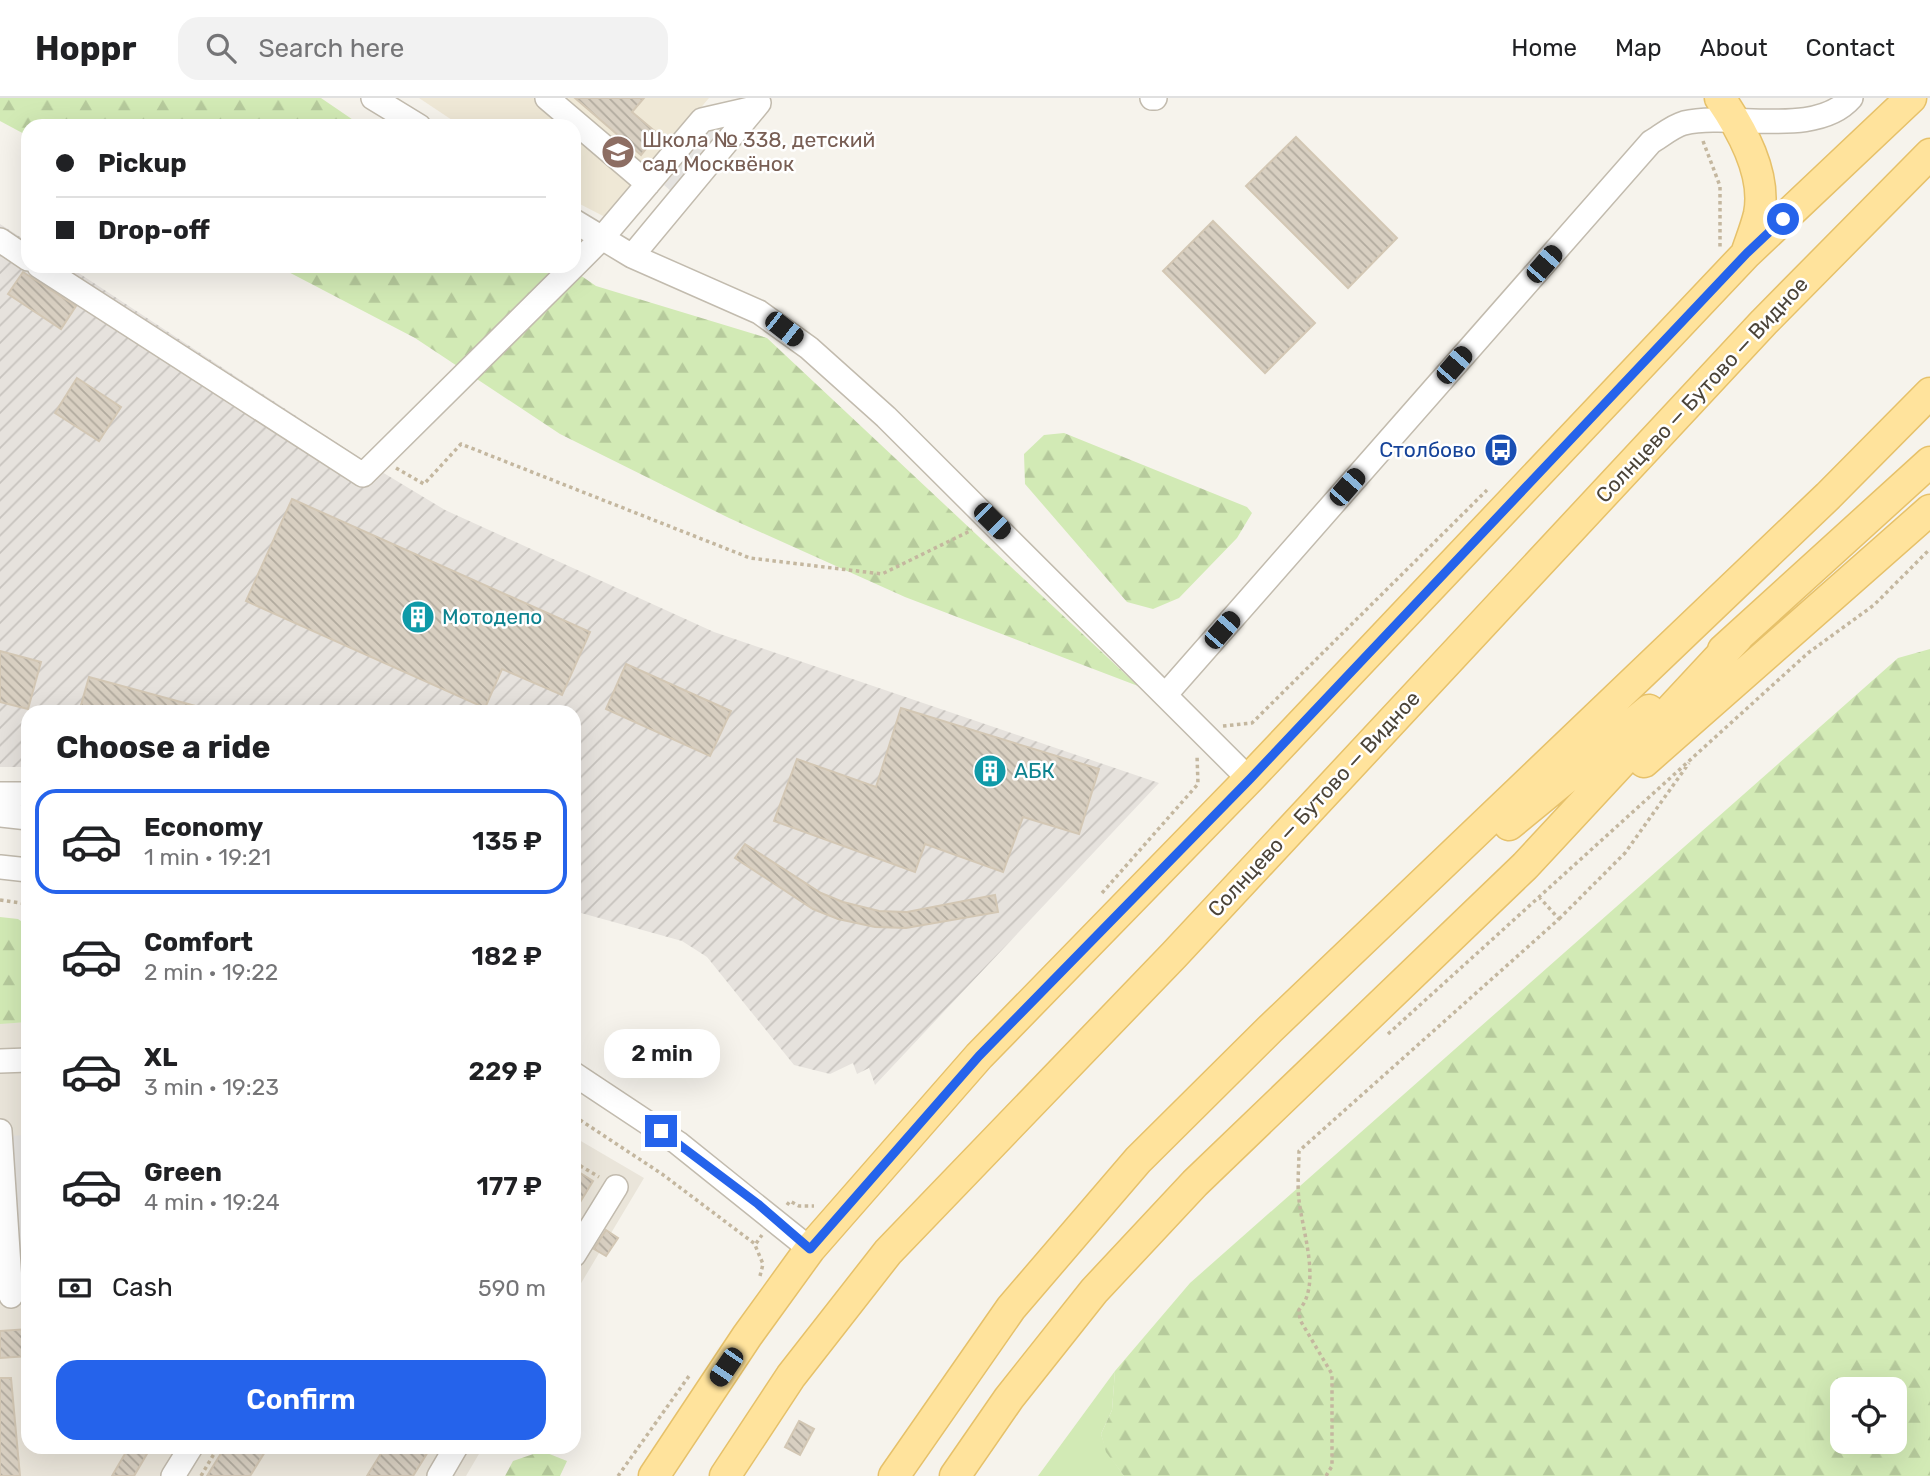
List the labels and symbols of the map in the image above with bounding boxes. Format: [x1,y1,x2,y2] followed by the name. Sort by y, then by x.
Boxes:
[642,127,875,176] place label: Школа № 338, детский сад Москвёнок
[599,133,637,171] school or university icon: Школа № 338, детский сад Москвёнок
[1767,203,1799,235] route start
[1523,241,1566,287] car
[1590,272,1813,508] street label: Солнцево — Бутово — Видное
[761,308,808,350] car
[1433,342,1476,388] car
[1482,431,1520,469] bus stop icon: Столбово
[1379,437,1476,462] place label: Столбово
[1326,464,1369,510] car
[970,499,1015,543] car
[399,598,437,636] building icon: Мотодепо
[442,604,542,629] place label: Мотодепо
[1201,607,1244,653] car
[1202,686,1425,922] street label: Солнцево — Бутово — Видное
[971,752,1009,790] building icon: АБК
[1014,758,1055,783] place label: АБК
[603,1030,719,1079] callout: 2 min
[645,1115,677,1147] route end
[706,1344,747,1390] car

